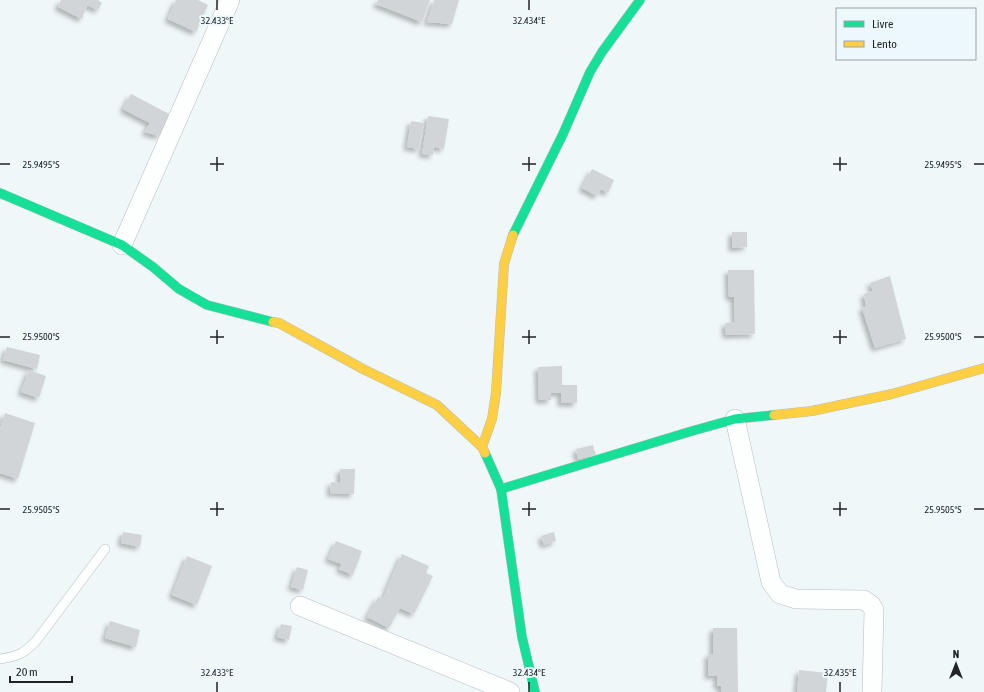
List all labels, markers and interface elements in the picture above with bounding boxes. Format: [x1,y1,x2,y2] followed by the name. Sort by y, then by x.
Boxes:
[836,8,976,60] legend
[201,15,234,26] text: 32.433°E
[513,15,546,26] text: 32.434°E
[872,17,893,31] text: Livre
[872,37,897,51] text: Lento
[23,159,59,170] text: 25.9495°S
[925,159,961,170] text: 25.9495°S
[23,331,59,342] text: 25.9500°S
[925,331,961,342] text: 25.9500°S
[23,504,59,515] text: 25.9505°S
[925,504,961,515] text: 25.9505°S
[936,644,976,684] north arrow
[953,648,959,660] text: N
[10,658,72,684] scale bar
[16,665,38,679] text: 20 m
[201,667,234,678] text: 32.433°E
[513,667,546,678] text: 32.434°E
[824,667,857,678] text: 32.435°E

